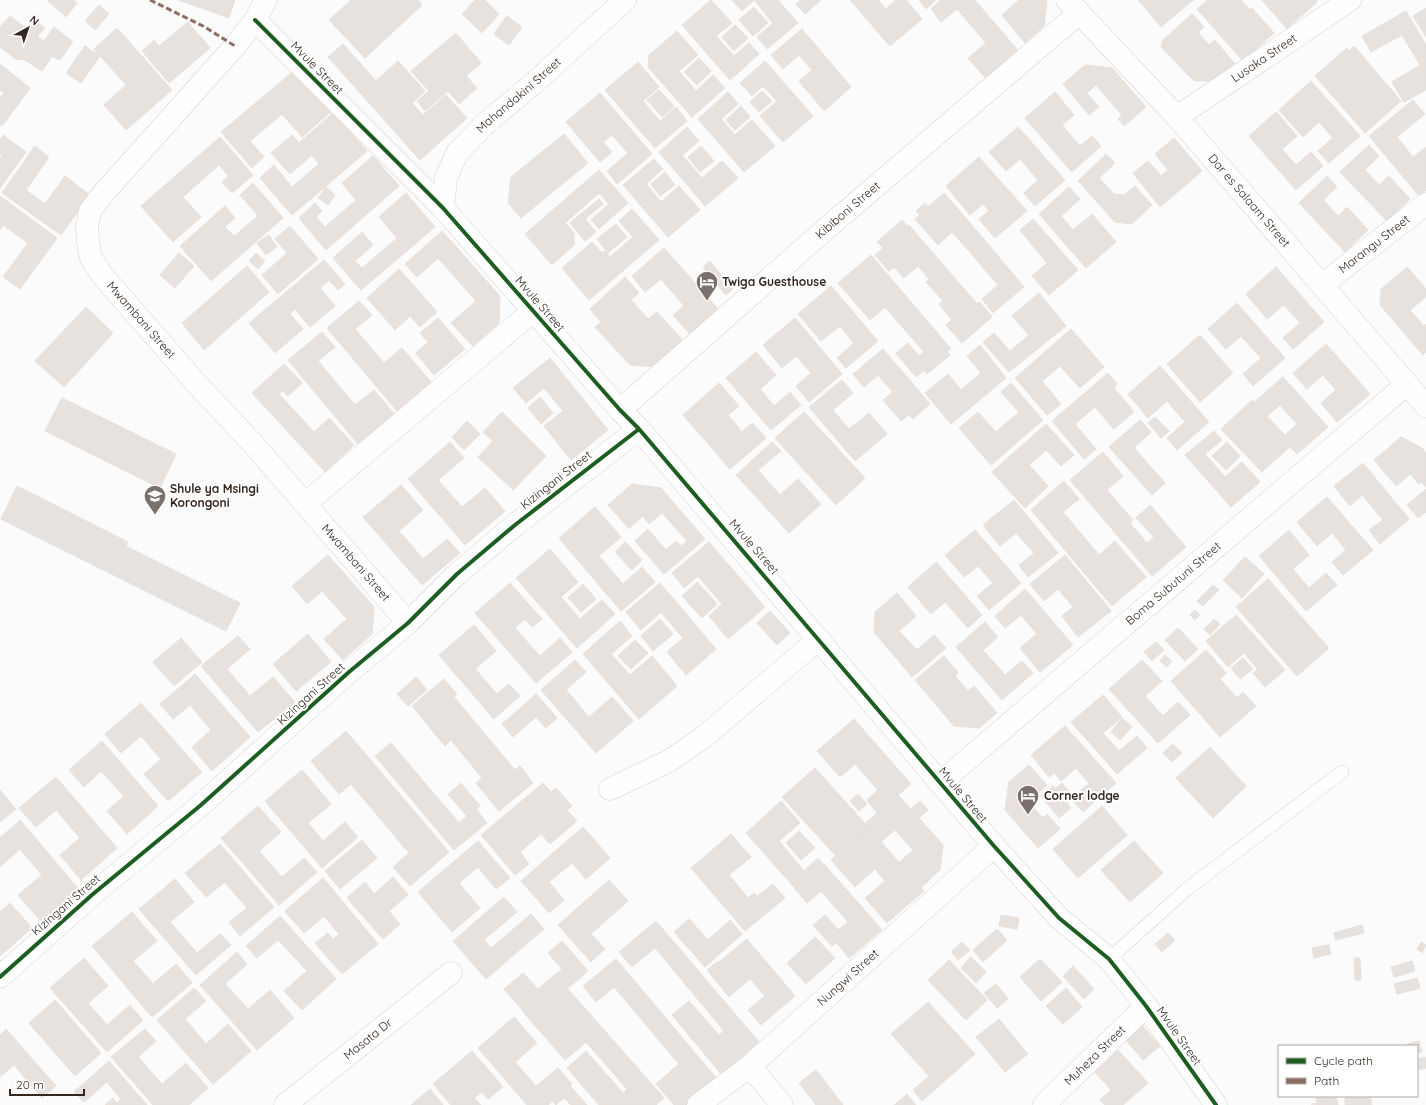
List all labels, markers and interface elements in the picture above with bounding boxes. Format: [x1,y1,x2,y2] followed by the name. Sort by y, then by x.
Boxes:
[8,8,48,48] north arrow
[27,12,42,28] text: N
[1228,30,1299,85] street label: Lusaka Street
[288,38,347,97] street label: Mvule Street
[473,54,564,136] street label: Mahandakini Street
[1205,151,1294,250] street label: Dar es Salaam Street
[812,178,883,242] street label: Kibiboni Street
[1335,211,1413,276] street label: Marangu Street
[694,269,720,302] hotel icon: Twiga Guesthouse
[512,273,569,334] street label: Mvule Street
[722,274,826,289] place label: Twiga Guesthouse
[104,278,179,362] street label: Mwambani Street
[517,447,594,512] street label: Kizingani Street
[170,481,259,510] place label: Shule ya Msingi Korongoni
[142,483,168,516] school or university icon: Shule ya Msingi Korongoni
[726,516,783,577] street label: Mvule Street
[319,521,394,604] street label: Mwambani Street
[1122,538,1224,628] street label: Boma Subutuni Street
[274,659,348,728] street label: Kizingani Street
[936,764,991,826] street label: Mvule Street
[1015,783,1041,816] hotel icon: Corner lodge
[1044,788,1120,803] place label: Corner lodge
[28,871,103,939] street label: Kizingani Street
[814,946,882,1009] street label: Nungwi Street
[1154,1003,1205,1068] street label: Mvule Street
[340,1014,395,1063] street label: Masata Dr
[1061,1022,1128,1088] street label: Muheza Street
[1278,1045,1418,1097] legend
[1314,1053,1373,1068] text: Cycle path
[10,1071,84,1097] scale bar
[1314,1073,1339,1088] text: Path
[16,1077,44,1092] text: 20 m

